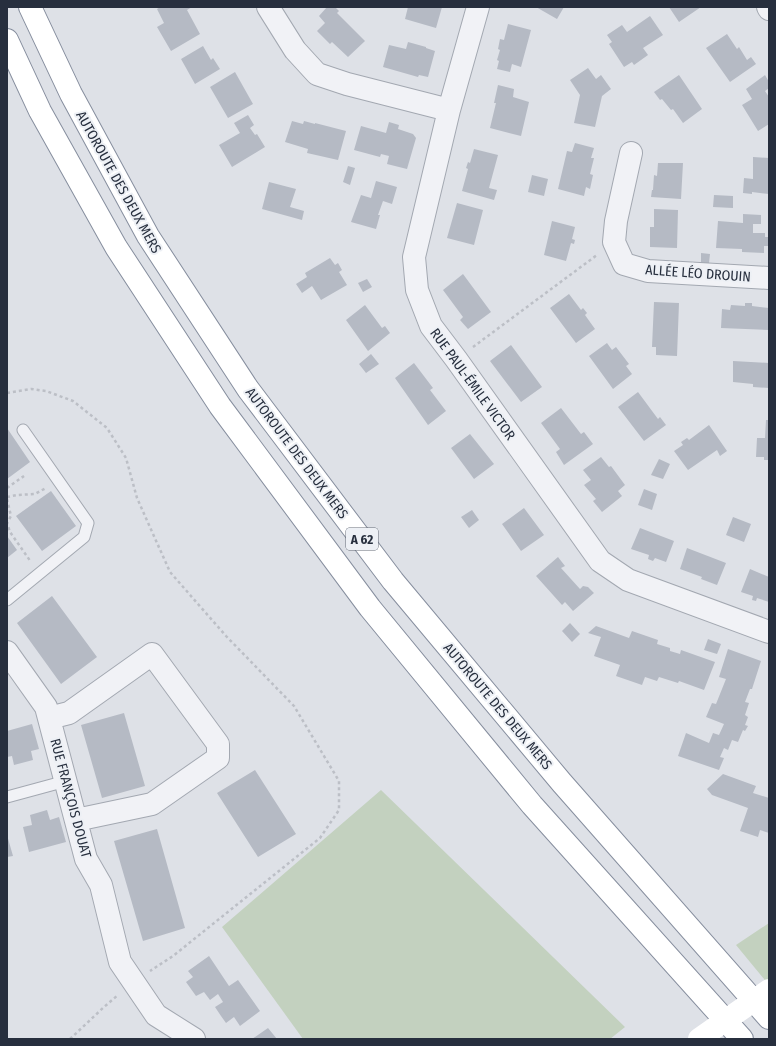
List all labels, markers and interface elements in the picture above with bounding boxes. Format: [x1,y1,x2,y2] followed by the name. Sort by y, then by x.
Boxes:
[72,108,165,256] street label: AUTOROUTE DES DEUX MERS
[645,260,751,286] street label: ALLÉE LÉO DROUIN
[426,325,520,444] street label: RUE PAUL-ÉMILE VICTOR
[242,384,352,522] street label: AUTOROUTE DES DEUX MERS
[346,528,378,550] road number: A 62
[440,640,556,773] street label: AUTOROUTE DES DEUX MERS
[46,737,95,860] street label: RUE FRANÇOIS DOUAT

